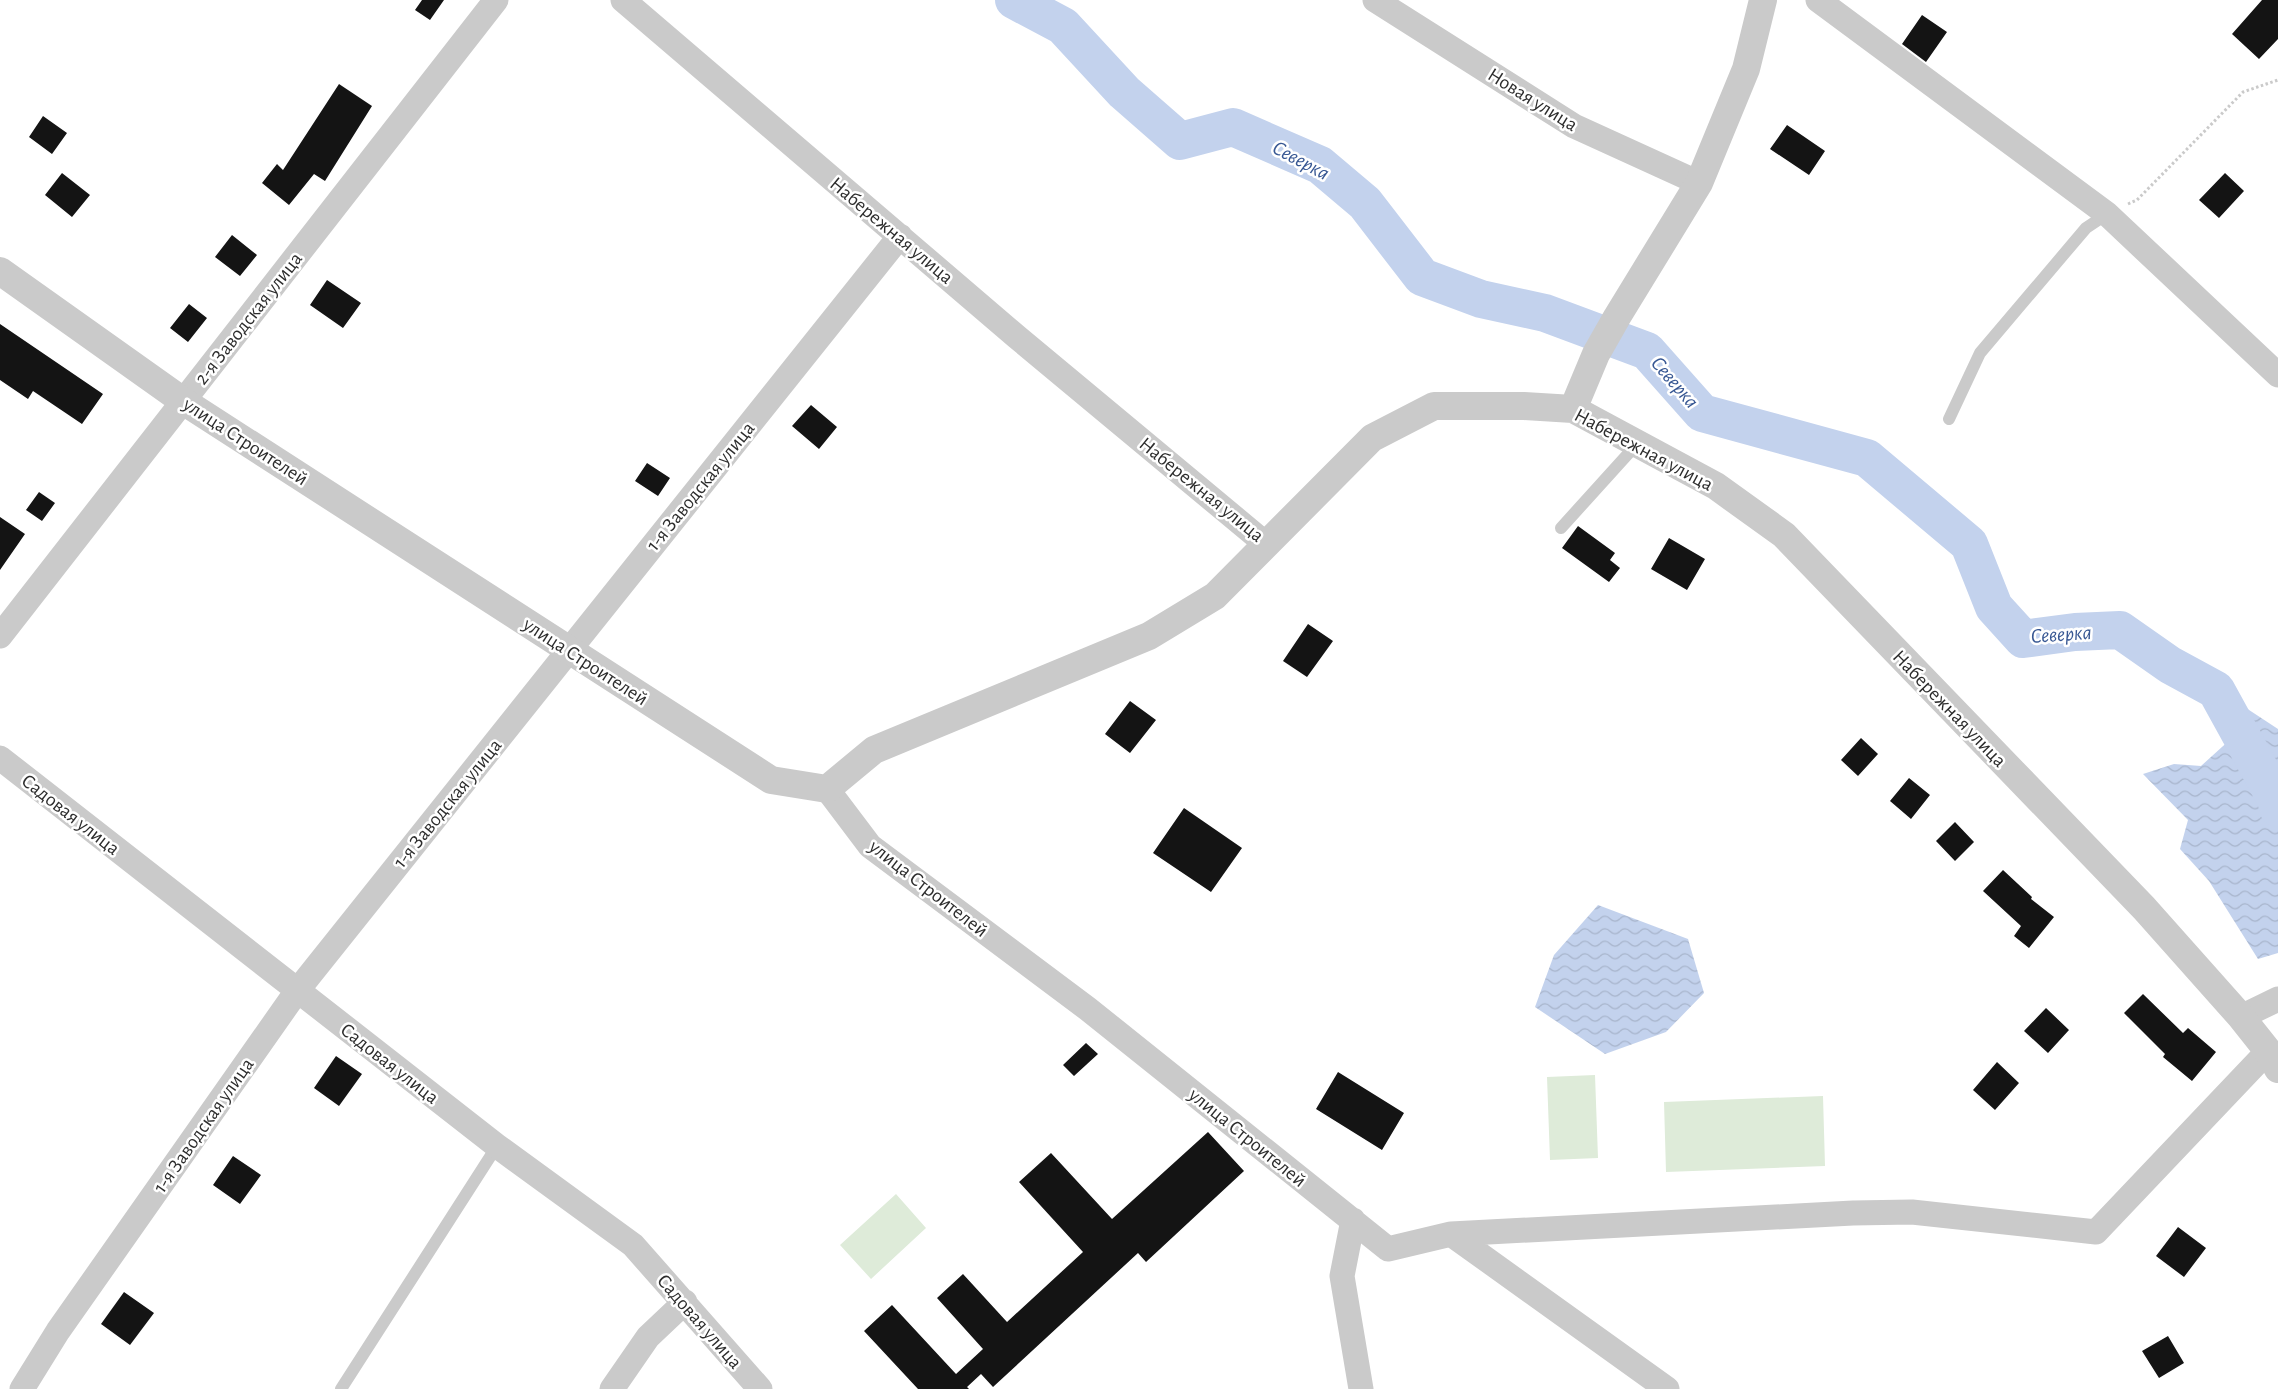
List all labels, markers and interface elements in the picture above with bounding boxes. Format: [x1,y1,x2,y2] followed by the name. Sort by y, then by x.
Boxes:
[1484,64,1581,135] street label: Новая улица
[1268,137,1333,185] water label: Северка
[826,174,957,288] street label: Набережная улица
[191,249,306,388] street label: 2-я Заводская улица
[1646,352,1703,413] water label: Северка
[179,394,311,490] street label: улица Строителей
[1571,405,1716,495] street label: Набережная улица
[643,418,759,555] street label: 1-я Заводская улица
[1135,434,1268,546] street label: Набережная улица
[519,614,651,710] street label: улица Строителей
[2030,622,2092,648] water label: Северка
[1889,646,2010,771] street label: Набережная улица
[390,735,506,872] street label: 1-я Заводская улица
[18,770,123,859] street label: Садовая улица
[865,836,991,941] street label: улица Строителей
[337,1019,442,1108] street label: Садовая улица
[150,1055,258,1197] street label: 1-я Заводская улица
[1184,1084,1310,1191] street label: улица Строителей
[653,1270,746,1373] street label: Садовая улица

